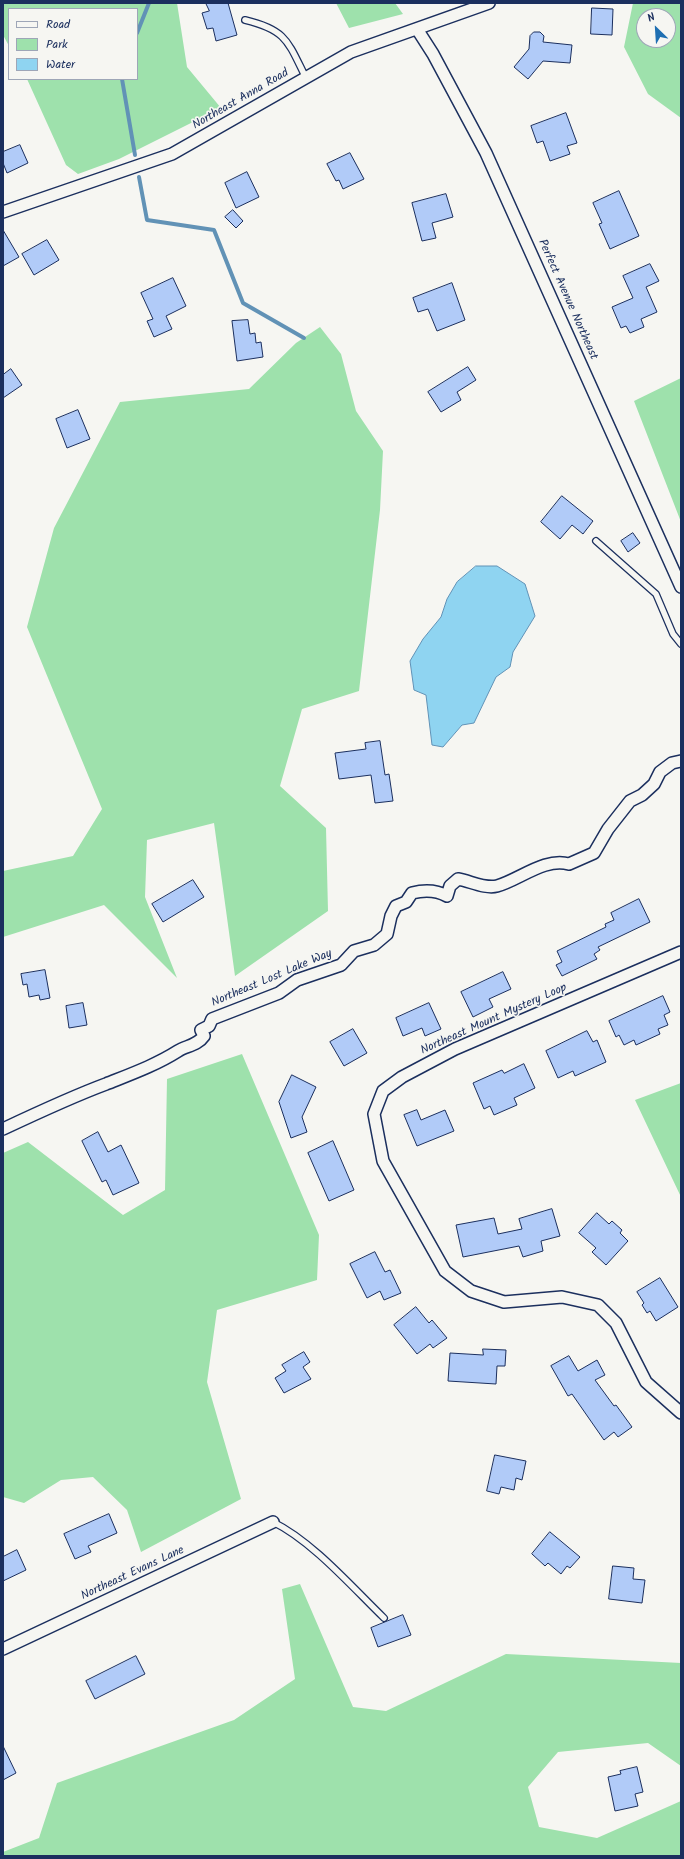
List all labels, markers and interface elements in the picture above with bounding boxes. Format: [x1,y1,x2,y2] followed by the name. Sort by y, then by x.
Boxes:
[8,8,138,80] legend
[636,8,676,48] north arrow
[644,8,658,28] text: N
[46,15,70,34] text: Road
[46,35,68,54] text: Park
[46,55,75,74] text: Water
[190,67,292,133] street label: Northeast Anna Road
[534,238,600,362] street label: Perfect Avenue Northeast
[210,947,334,1011] street label: Northeast Lost Lake Way
[419,981,569,1059] street label: Northeast Mount Mystery Loop
[79,1544,187,1604] street label: Northeast Evans Lane

